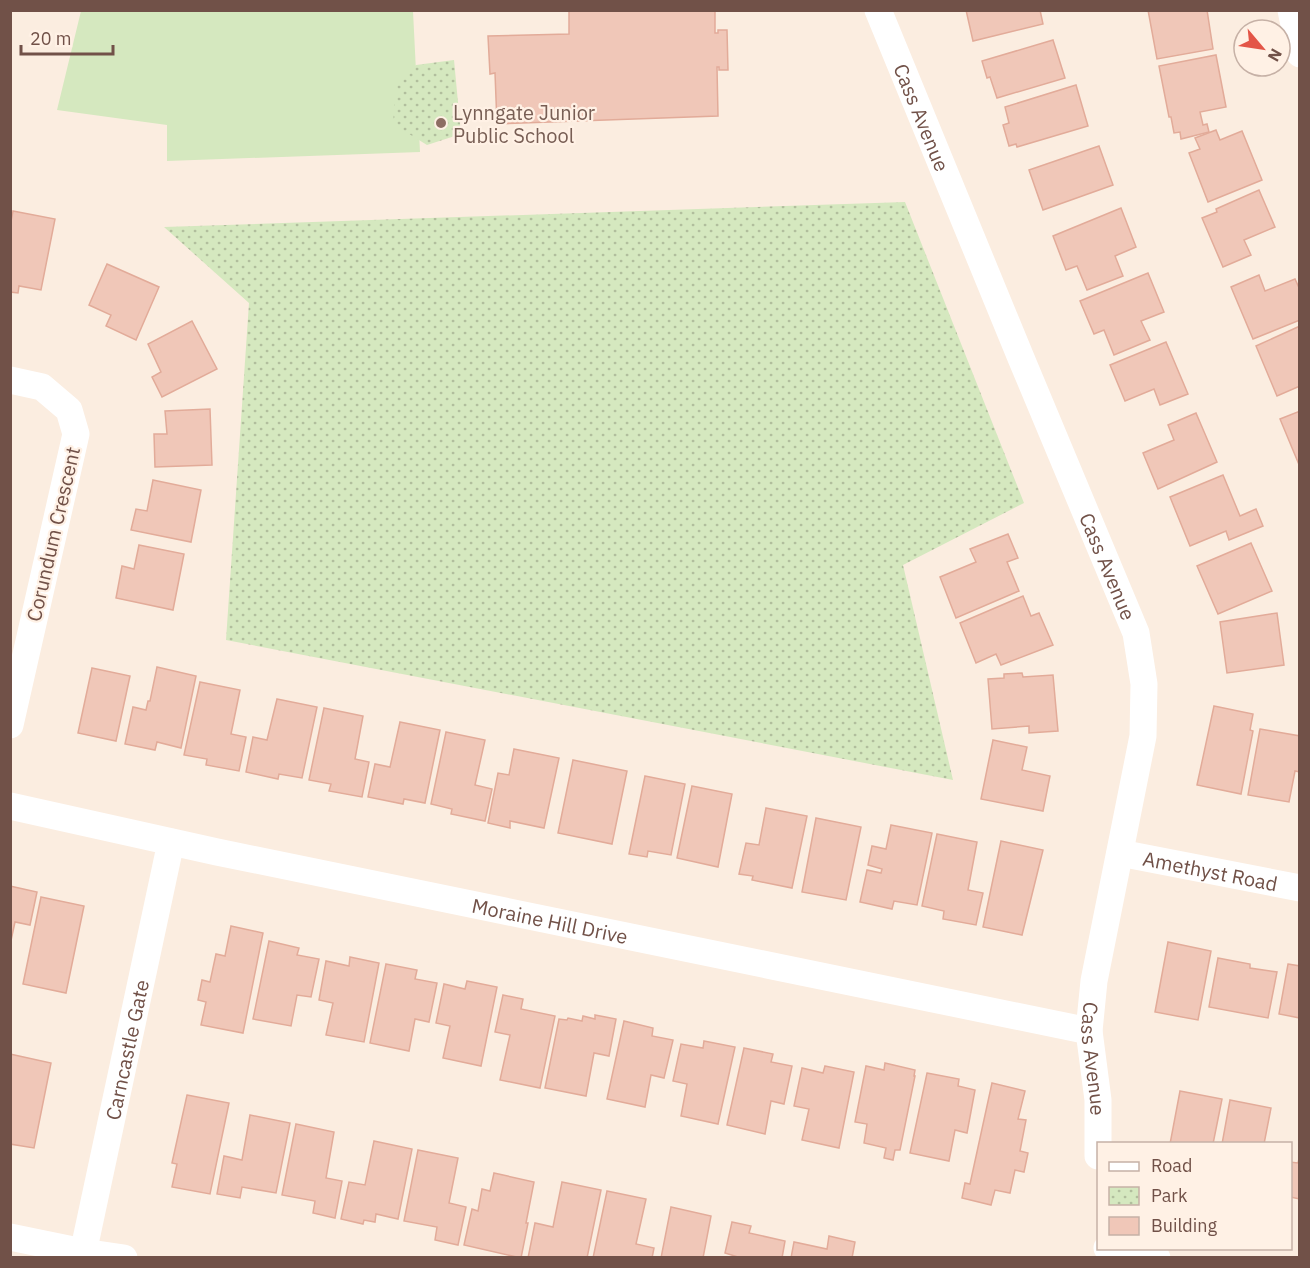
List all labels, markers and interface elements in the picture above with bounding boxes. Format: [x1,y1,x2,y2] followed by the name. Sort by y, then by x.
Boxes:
[21,18,112,56] scale bar
[1232,18,1292,78] north arrow
[30,27,72,50] text: 20 m
[1264,45,1287,65] text: N
[888,59,956,175] street label: Cass Avenue
[453,99,595,149] place label: Lynngate Junior Public School
[434,116,448,130] marker: Lynngate Junior Public School
[20,444,86,624] street label: Corundum Crescent
[1074,508,1143,624] street label: Cass Avenue
[1141,844,1280,897] street label: Amethyst Road
[470,891,630,950] street label: Moraine Hill Drive
[98,977,155,1122] street label: Carncastle Gate
[1075,1001,1112,1115] street label: Cass Avenue
[1097,1142,1292,1250] legend
[1151,1154,1192,1177] text: Road
[1151,1184,1188,1207] text: Park
[1151,1214,1218,1237] text: Building

